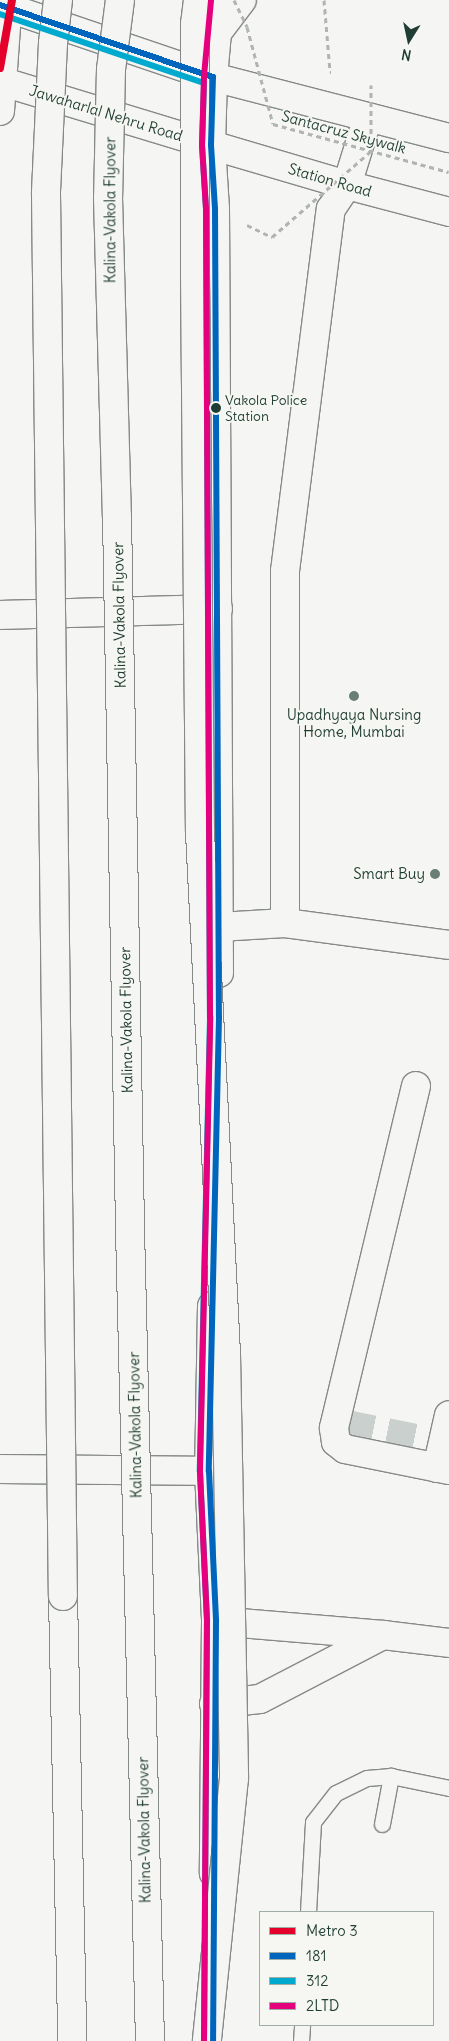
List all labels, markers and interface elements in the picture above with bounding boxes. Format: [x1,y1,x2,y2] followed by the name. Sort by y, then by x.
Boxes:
[384,15,434,65] north arrow
[400,45,413,64] text: N
[27,81,185,145] street label: Jawaharlal Nehru Road
[280,107,408,157] street label: Santacruz Skywalk
[101,137,119,283] street label: Kalina-Vakola Flyover
[286,159,374,201] street label: Station Road
[225,392,307,424] place label: Vakola Police Station
[211,403,221,413] marker: Vakola Police Station
[109,542,129,688] street label: Kalina-Vakola Flyover
[347,689,361,703] marker: Upadhyaya Nursing Home, Mumbai
[287,705,421,740] place label: Upadhyaya Nursing Home, Mumbai
[353,865,425,883] place label: Smart Buy
[429,868,441,880] marker: Smart Buy
[116,947,136,1093] street label: Kalina-Vakola Flyover
[125,1352,145,1498] street label: Kalina-Vakola Flyover
[134,1757,154,1903] street label: Kalina-Vakola Flyover
[259,1911,434,2026] legend
[306,1921,358,1940] text: Metro 3
[306,1946,327,1965] text: 181
[306,1971,329,1990] text: 312
[306,1996,339,2015] text: 2LTD

